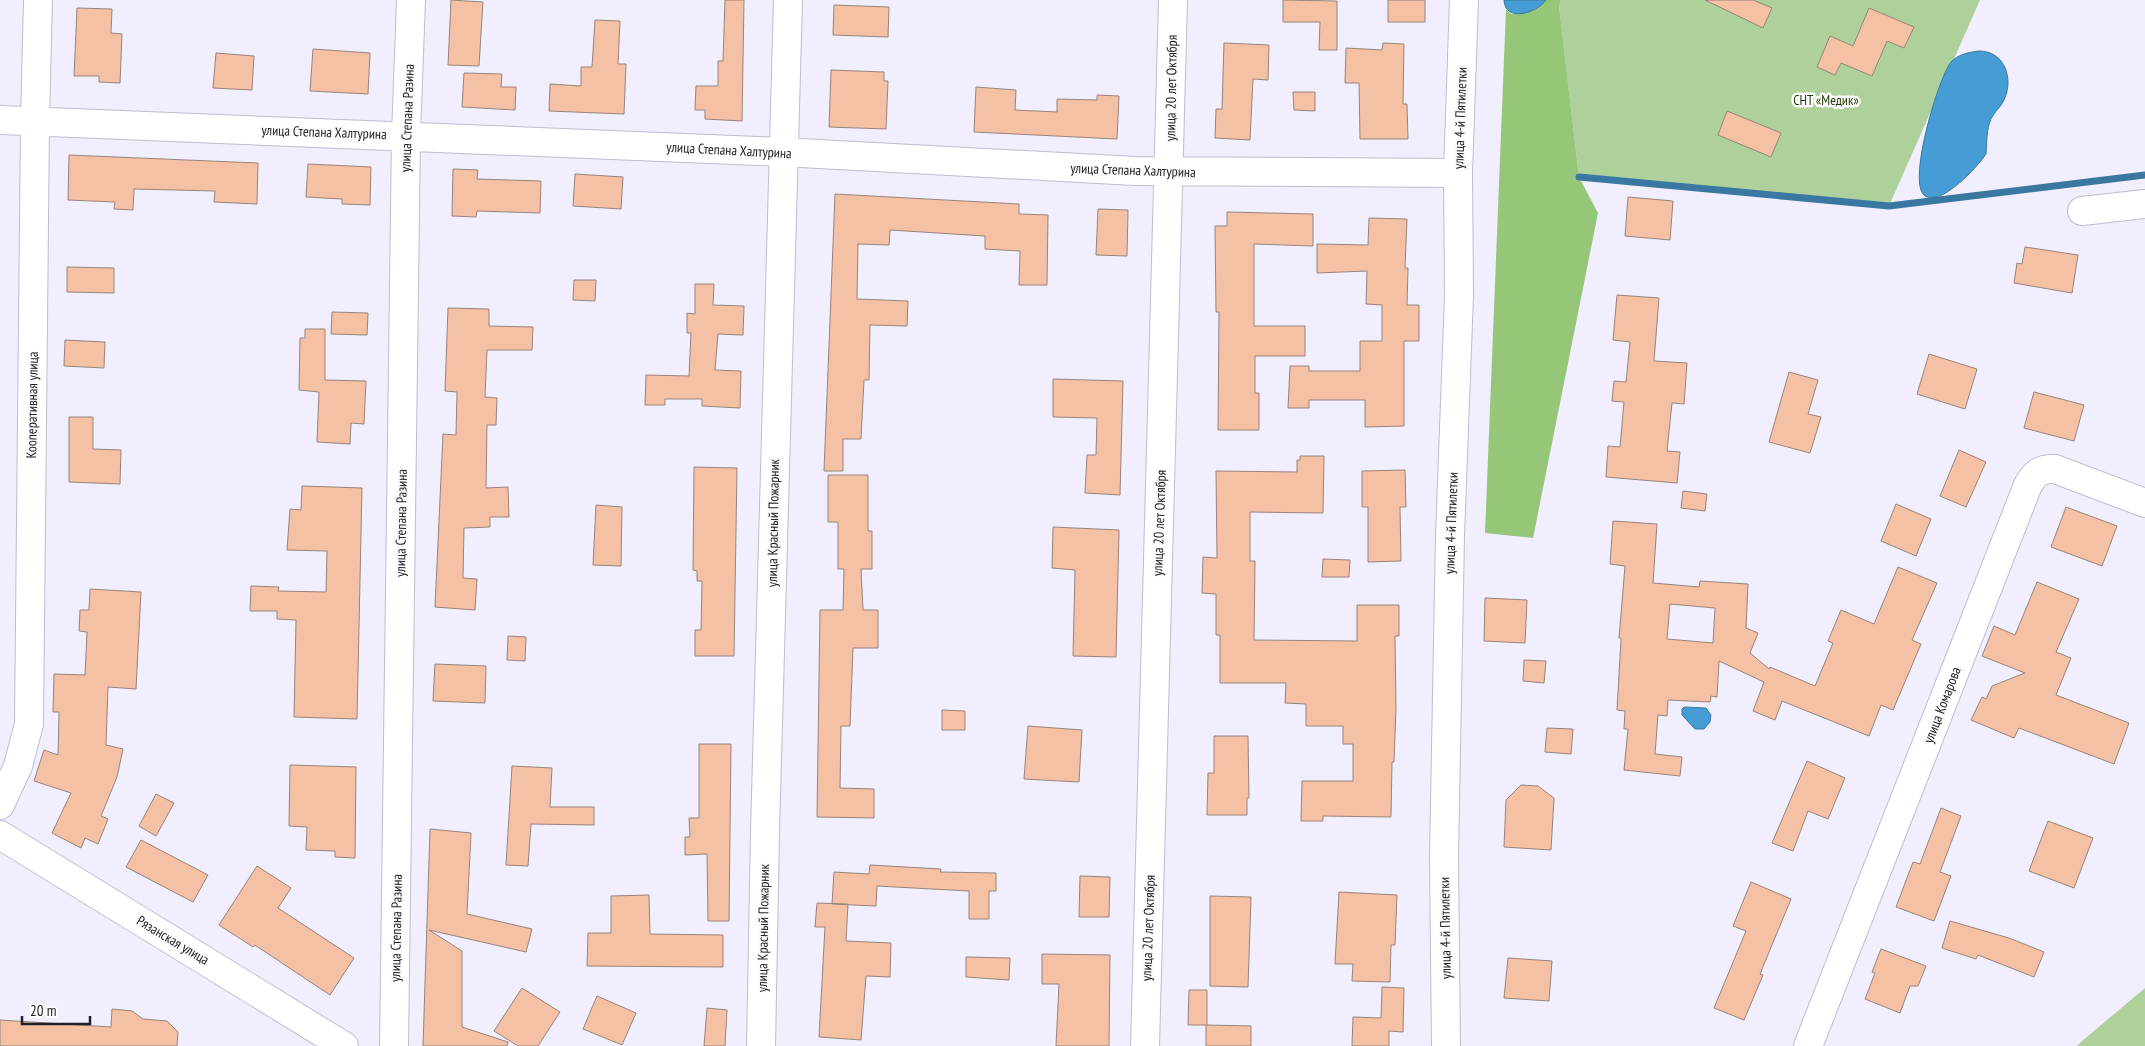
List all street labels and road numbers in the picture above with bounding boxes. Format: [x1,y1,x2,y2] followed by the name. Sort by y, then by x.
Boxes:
[1161,35,1181,141] street label: улица 20 лет Октября
[396,64,418,172] street label: улица Степана Разина
[1449,67,1471,169] street label: улица 4-й Пятилетки
[261,121,387,143] street label: улица Степана Халтурина
[666,138,792,162] street label: улица Степана Халтурина
[1070,159,1196,181] street label: улица Степана Халтурина
[22,351,42,459] street label: Кооперативная улица
[763,458,783,587] street label: улица Красный Пожарник
[391,469,411,577] street label: улица Степана Разина
[1148,470,1170,576] street label: улица 20 лет Октября
[1440,472,1462,574] street label: улица 4-й Пятилетки
[1919,664,1965,746] street label: улица Комарова
[753,863,773,992] street label: улица Красный Пожарник
[386,874,406,982] street label: улица Степана Разина
[1137,875,1159,981] street label: улица 20 лет Октября
[1435,877,1455,979] street label: улица 4-й Пятилетки
[133,911,213,969] street label: Рязанская улица

